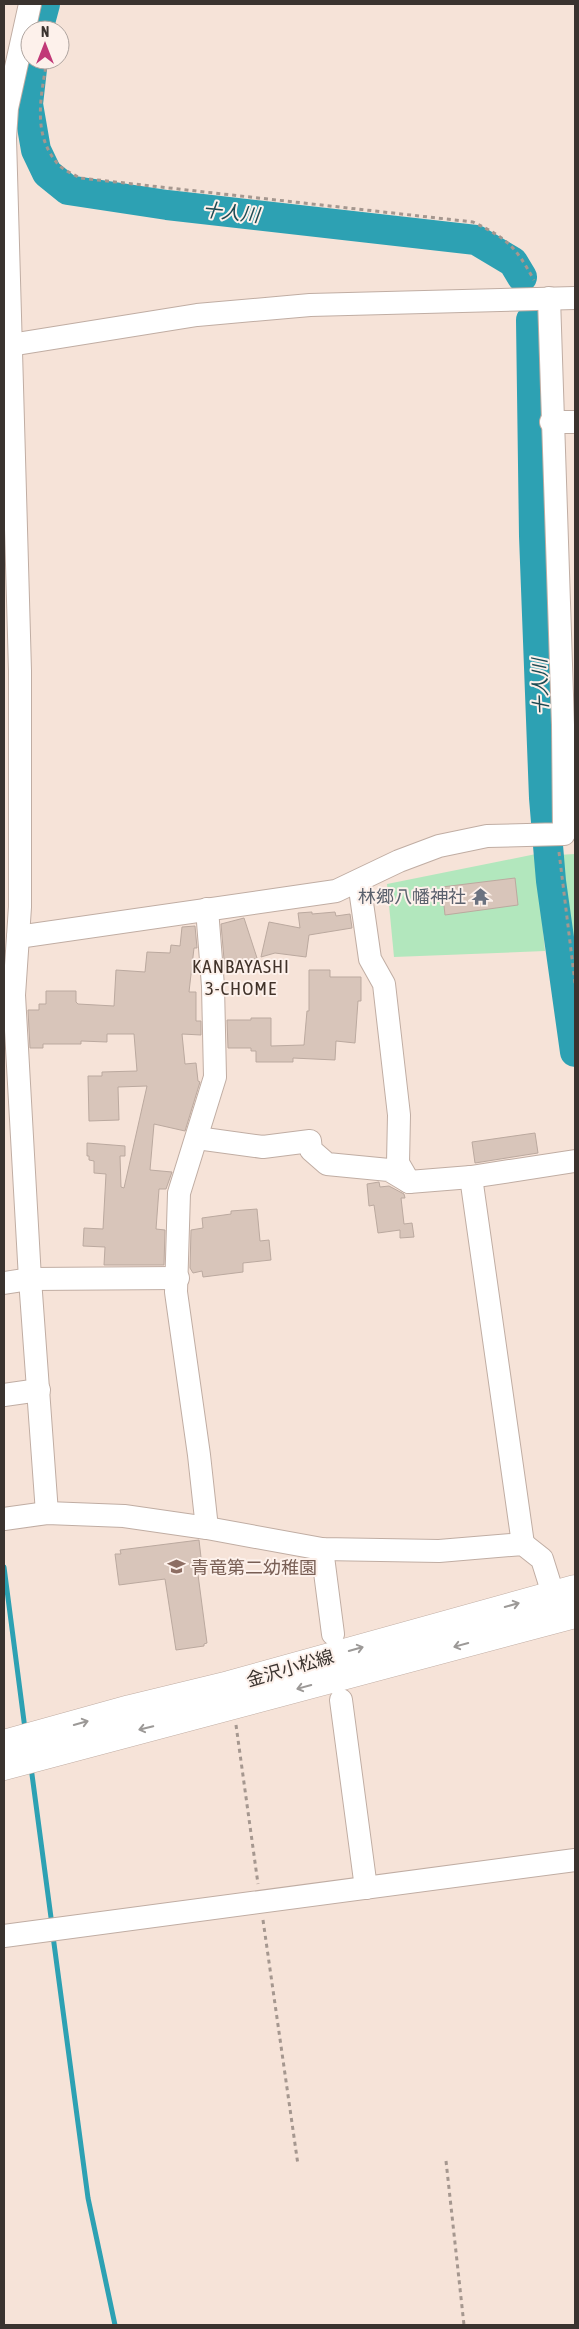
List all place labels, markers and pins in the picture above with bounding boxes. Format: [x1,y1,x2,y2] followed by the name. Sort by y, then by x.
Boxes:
[358,886,466,907] place label: 林郷八幡神社
[470,886,490,906] temple icon: 林郷八幡神社
[167,1557,187,1577] school or university icon: 青竜第二幼稚園
[191,1557,317,1578] place label: 青竜第二幼稚園

